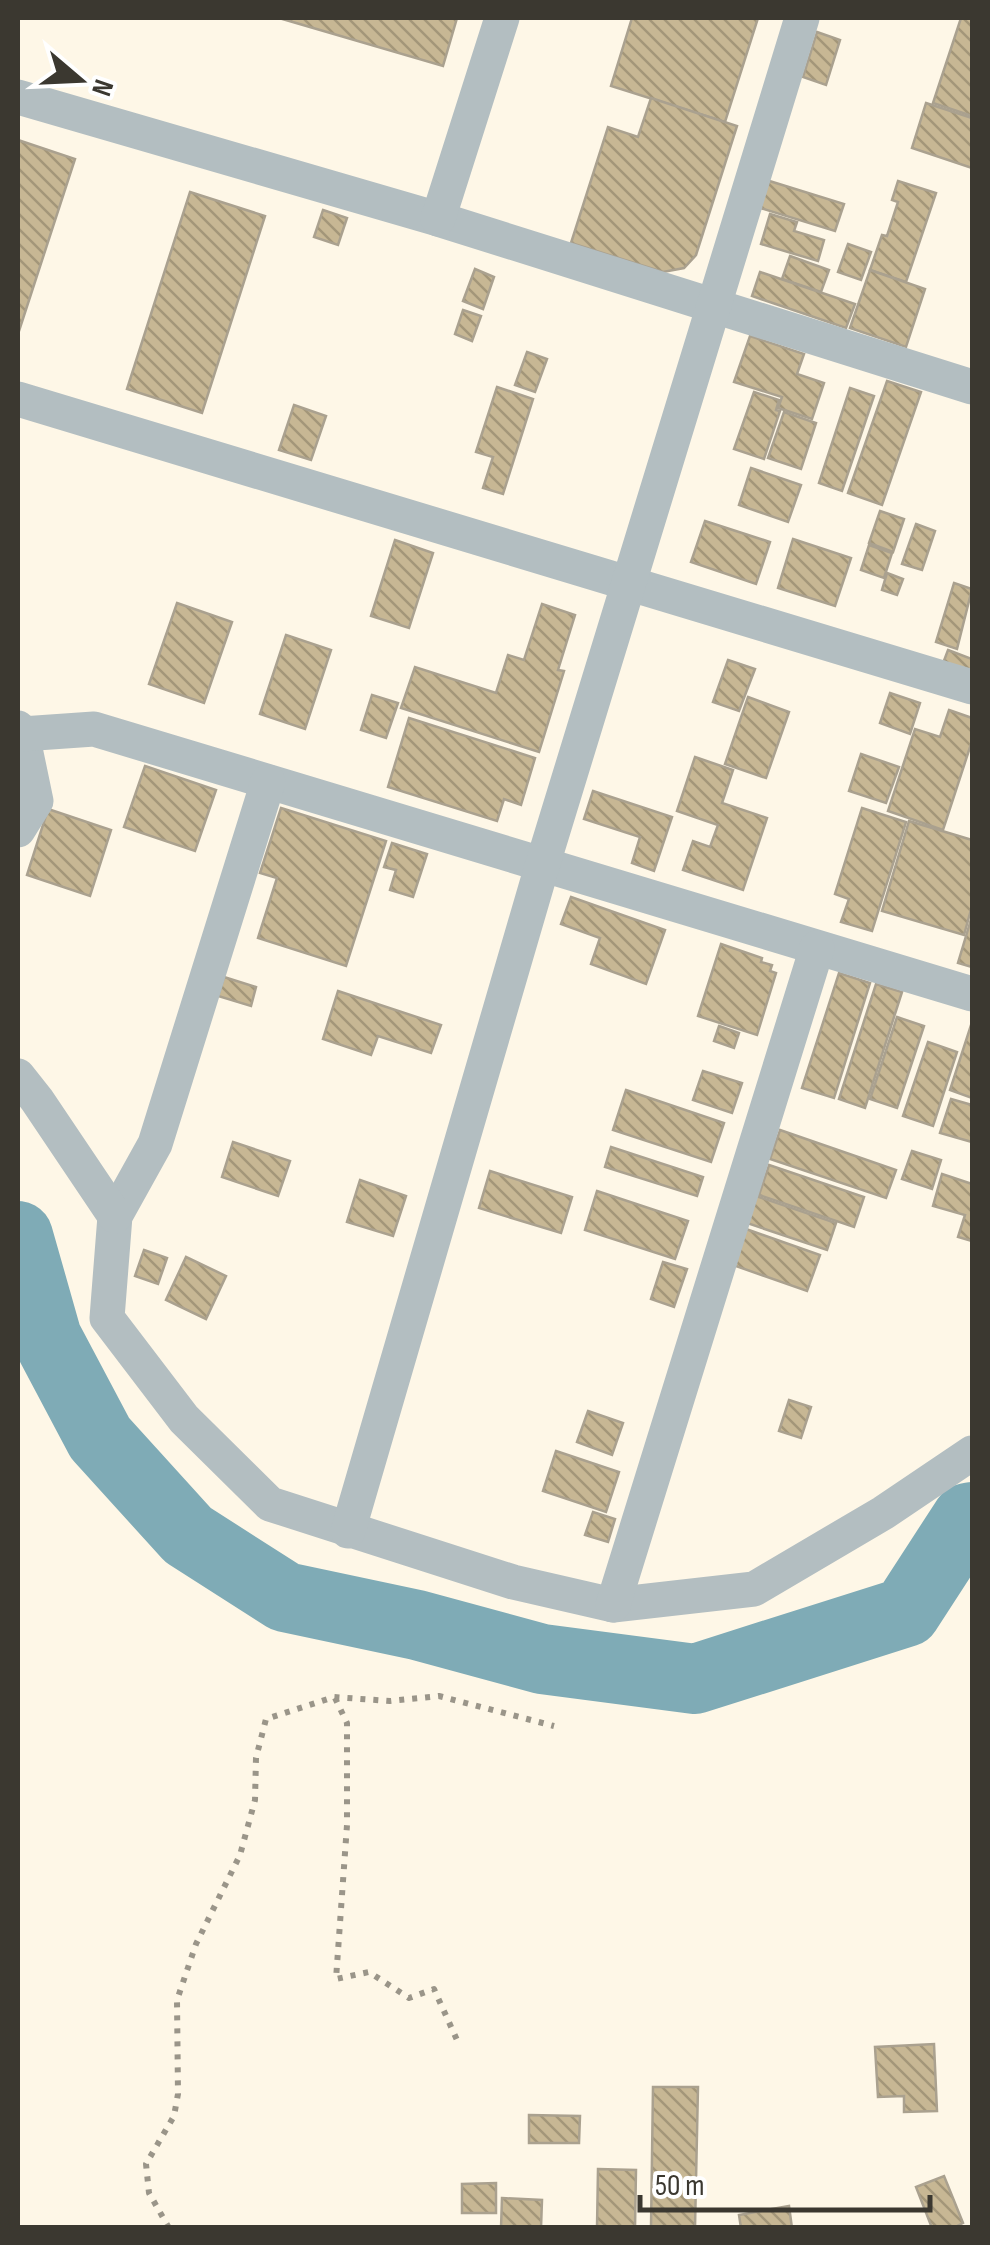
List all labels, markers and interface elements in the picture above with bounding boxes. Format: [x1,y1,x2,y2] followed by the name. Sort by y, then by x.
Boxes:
[30,30,130,130] north arrow
[84,75,120,100] text: N
[640,2150,930,2212] scale bar
[655,2168,704,2204] text: 50 m

